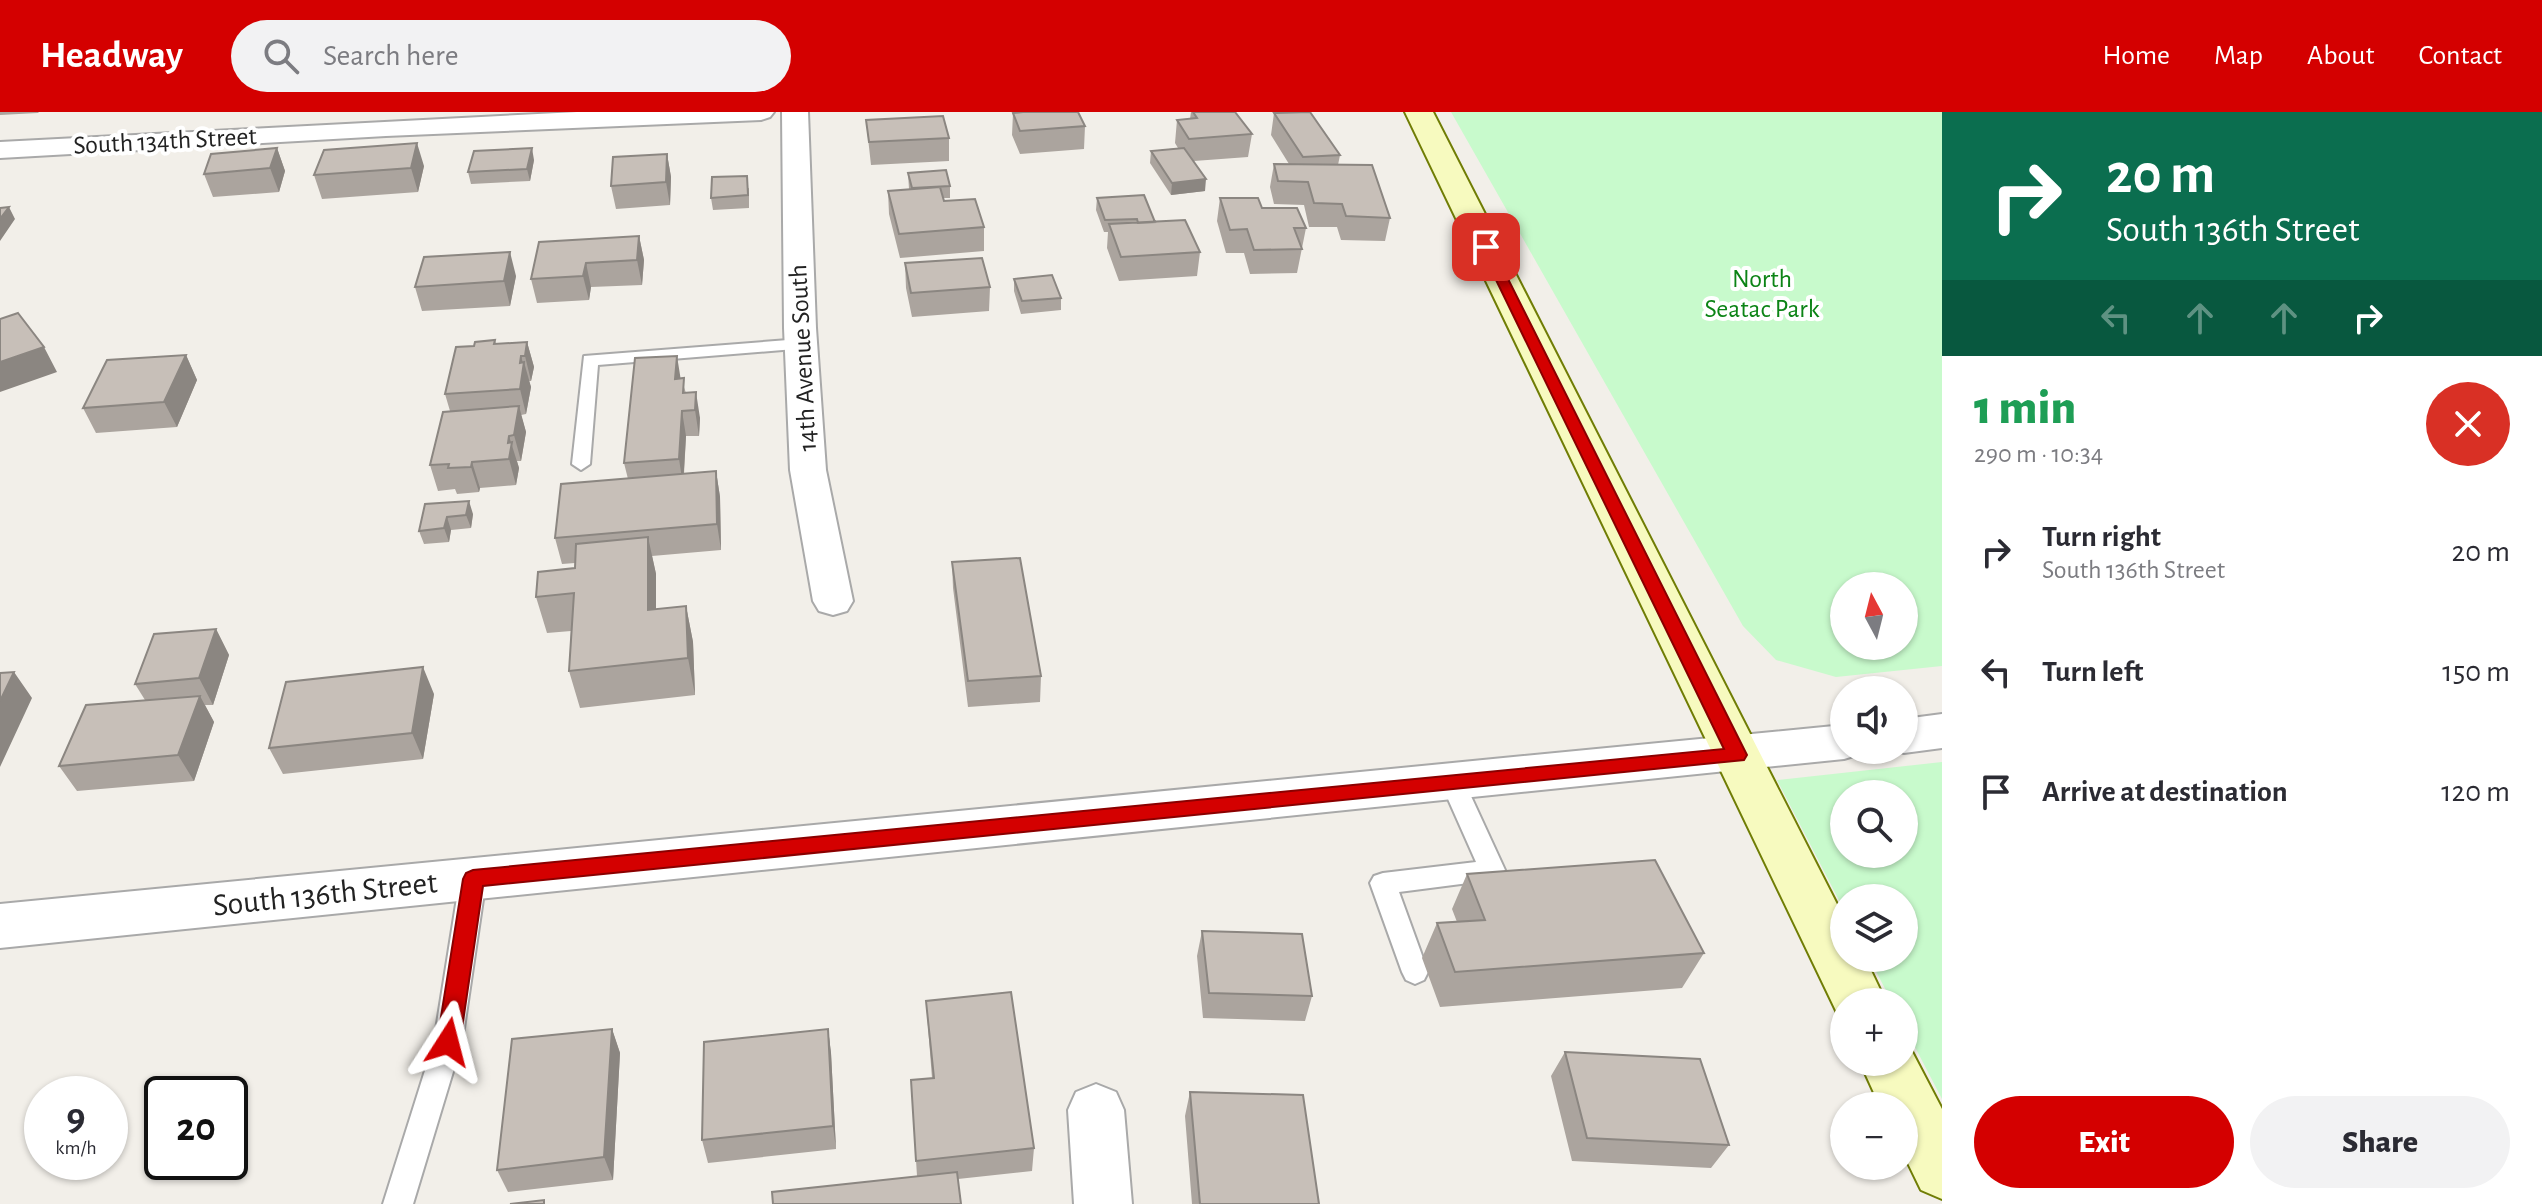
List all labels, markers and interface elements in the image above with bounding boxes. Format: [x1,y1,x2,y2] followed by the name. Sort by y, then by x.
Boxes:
[231,20,791,92] search box
[259,34,303,78] icon: search
[40,37,183,75] text: Headway
[323,41,459,71] text: Search here
[2103,42,2170,70] text: Home
[2214,42,2263,70] text: Map
[2307,42,2375,70] text: About
[2419,42,2502,70] text: Contact
[73,123,257,159] street label: South 134th Street
[1974,144,2078,248] icon: right
[2106,147,2215,203] text: 20 m
[2106,212,2359,248] text: South 136th Street
[1452,213,1520,281] pin
[1464,225,1508,269] icon: arrive
[785,264,821,452] street label: 14th Avenue South
[1704,266,1820,322] park label: North Seatac Park
[2094,296,2138,340] icon: left
[2178,296,2222,340] icon: ahead
[2262,296,2306,340] icon: ahead
[2346,296,2390,340] icon: right
[2426,382,2510,466] button: close
[1974,385,2076,433] text: 1 min
[1974,441,2103,467] text: 290 m · 10:34
[2042,522,2161,552] text: Turn right
[1974,530,2018,574] icon: right
[2452,537,2510,567] text: 20 m
[2042,557,2225,583] text: South 136th Street
[1830,572,1918,660] north arrow
[1830,572,1918,1180] map controls
[1974,650,2018,694] icon: left
[2042,657,2143,687] text: Turn left
[2442,657,2510,687] text: 150 m
[1830,676,1918,764] button: sound
[1974,770,2018,814] icon: arrive
[2042,777,2288,807] text: Arrive at destination
[2441,777,2510,807] text: 120 m
[1830,780,1918,868] button: search
[211,866,439,922] street label: South 136th Street
[1830,884,1918,972] button: layers
[1830,988,1918,1076] button: +
[406,1000,490,1084] position arrow
[144,1076,248,1180] speed limit sign: 20
[1830,1092,1918,1180] button: −
[1974,1096,2234,1188] button: Exit
[2250,1096,2510,1188] button: Share
[66,1098,86,1138] text: 9
[55,1138,97,1158] text: km/h

